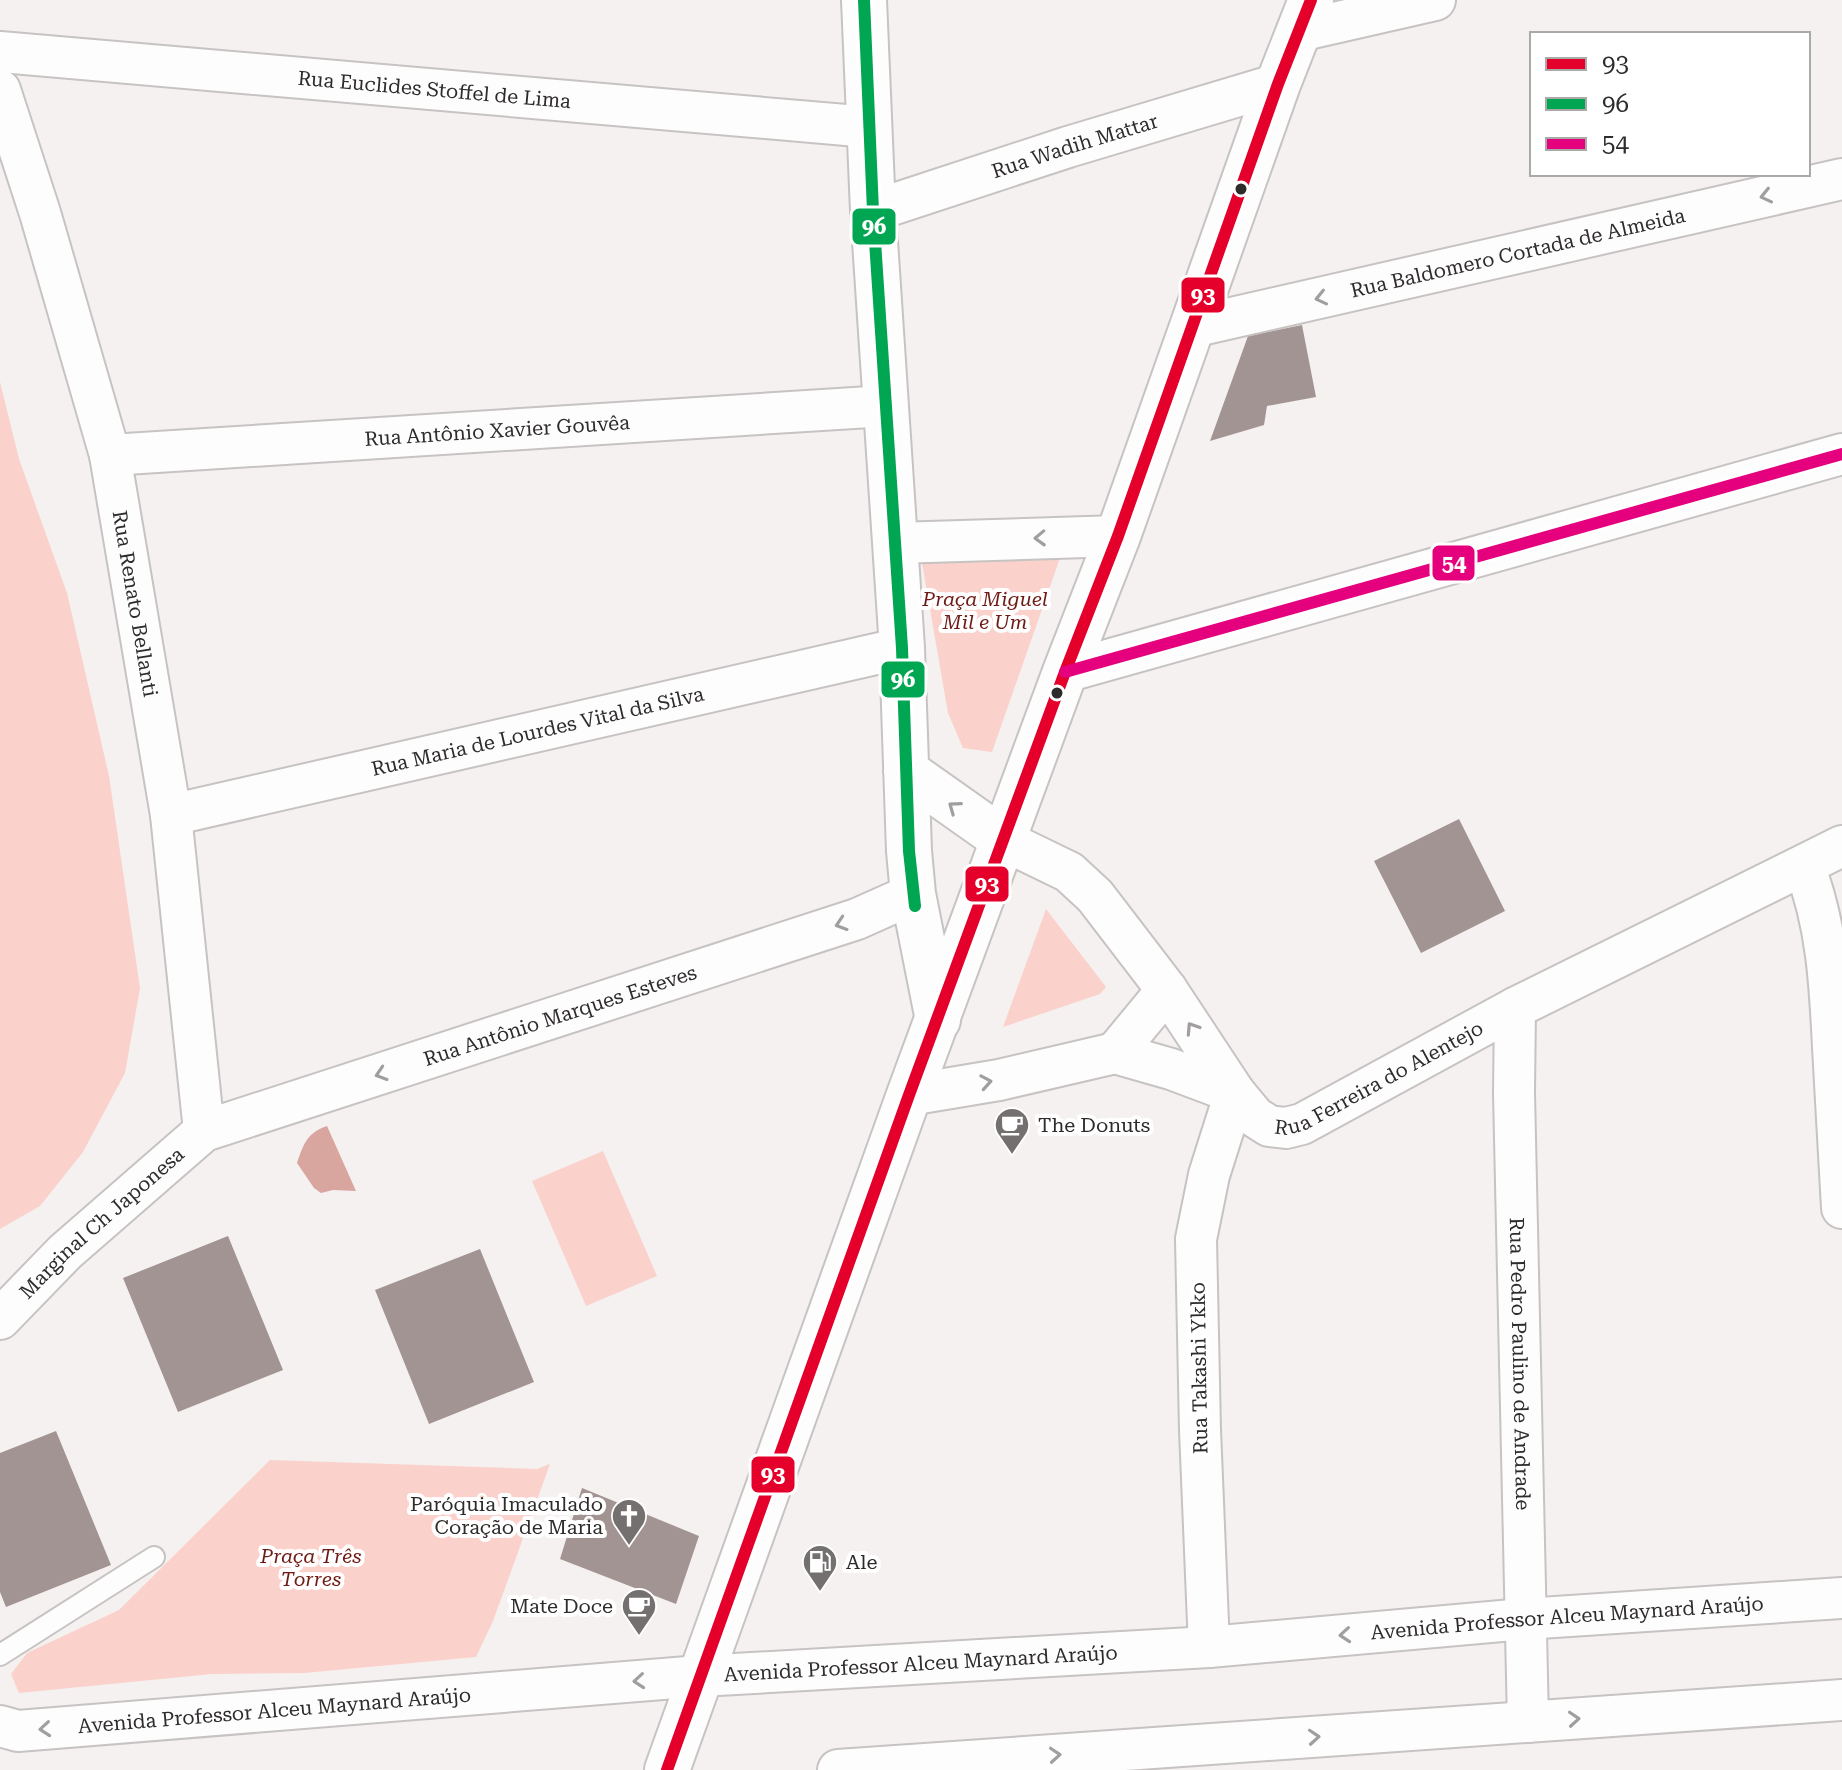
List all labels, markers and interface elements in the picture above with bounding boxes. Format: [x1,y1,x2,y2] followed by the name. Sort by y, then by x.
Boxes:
[1530,32,1810,176] legend
[1602,50,1629,78] text: 93
[297,66,572,113] street label: Rua Euclides Stoffel de Lima
[1602,90,1629,118] text: 96
[989,109,1161,183] street label: Rua Wadih Mattar
[1602,130,1629,158] text: 54
[1233,181,1249,197] unlabelled marker
[1760,187,1773,204] one-way arrow
[1348,203,1687,303] street label: Rua Baldomero Cortada de Almeida
[851,207,897,246] line badge: 96
[862,214,886,239] text: 96
[1180,276,1226,314] line badge: 93
[1191,283,1215,308] text: 93
[1315,289,1329,306] one-way arrow
[364,410,631,451] street label: Rua Antônio Xavier Gouvêa
[108,508,163,699] street label: Rua Renato Bellanti
[1033,530,1046,547] one-way arrow
[1431,544,1476,582] line badge: 54
[1442,551,1467,576] text: 54
[921,587,1048,634] park label: Praça Miguel Mil e Um
[880,660,926,699] line badge: 96
[891,667,915,692] text: 96
[369,682,706,781] street label: Rua Maria de Lourdes Vital da Silva
[1049,685,1065,701] unlabelled marker
[949,803,963,817] one-way arrow
[964,865,1010,903] line badge: 93
[975,872,999,897] text: 93
[835,915,848,931] one-way arrow
[420,960,700,1071] street label: Rua Antônio Marques Esteves
[1273,1016,1487,1140] street label: Rua Ferreira do Alentejo
[1187,1023,1202,1037] one-way arrow
[374,1064,388,1080] one-way arrow
[979,1075,993,1092] one-way arrow
[993,1106,1031,1156] cafe icon: The Donuts
[1038,1113,1150,1137] place label: The Donuts
[14,1142,189,1304] street label: Marginal Ch Japonesa
[1505,1217,1535,1511] street label: Rua Pedro Paulino de Andrade
[1186,1282,1212,1454] street label: Rua Takashi Ykko
[750,1455,796,1494] line badge: 93
[761,1462,785,1487] text: 93
[410,1492,603,1539] place label: Paróquia Imaculado Coração de Maria
[610,1497,648,1547] church icon: Paróquia Imaculado Coração de Maria
[801,1543,839,1593] fuel station icon: Ale
[259,1544,362,1591] park label: Praça Três Torres
[846,1550,877,1574] place label: Ale
[620,1587,658,1637] cafe icon: Mate Doce
[1370,1591,1764,1645] street label: Avenida Professor Alceu Maynard Araújo
[510,1594,613,1618] place label: Mate Doce
[1338,1626,1351,1643] one-way arrow
[723,1640,1118,1687] street label: Avenida Professor Alceu Maynard Araújo
[632,1672,645,1689] one-way arrow
[77,1683,472,1738] street label: Avenida Professor Alceu Maynard Araújo
[1568,1711,1581,1728] one-way arrow
[38,1720,51,1737] one-way arrow
[1308,1729,1321,1746] one-way arrow
[1049,1747,1062,1764] one-way arrow

